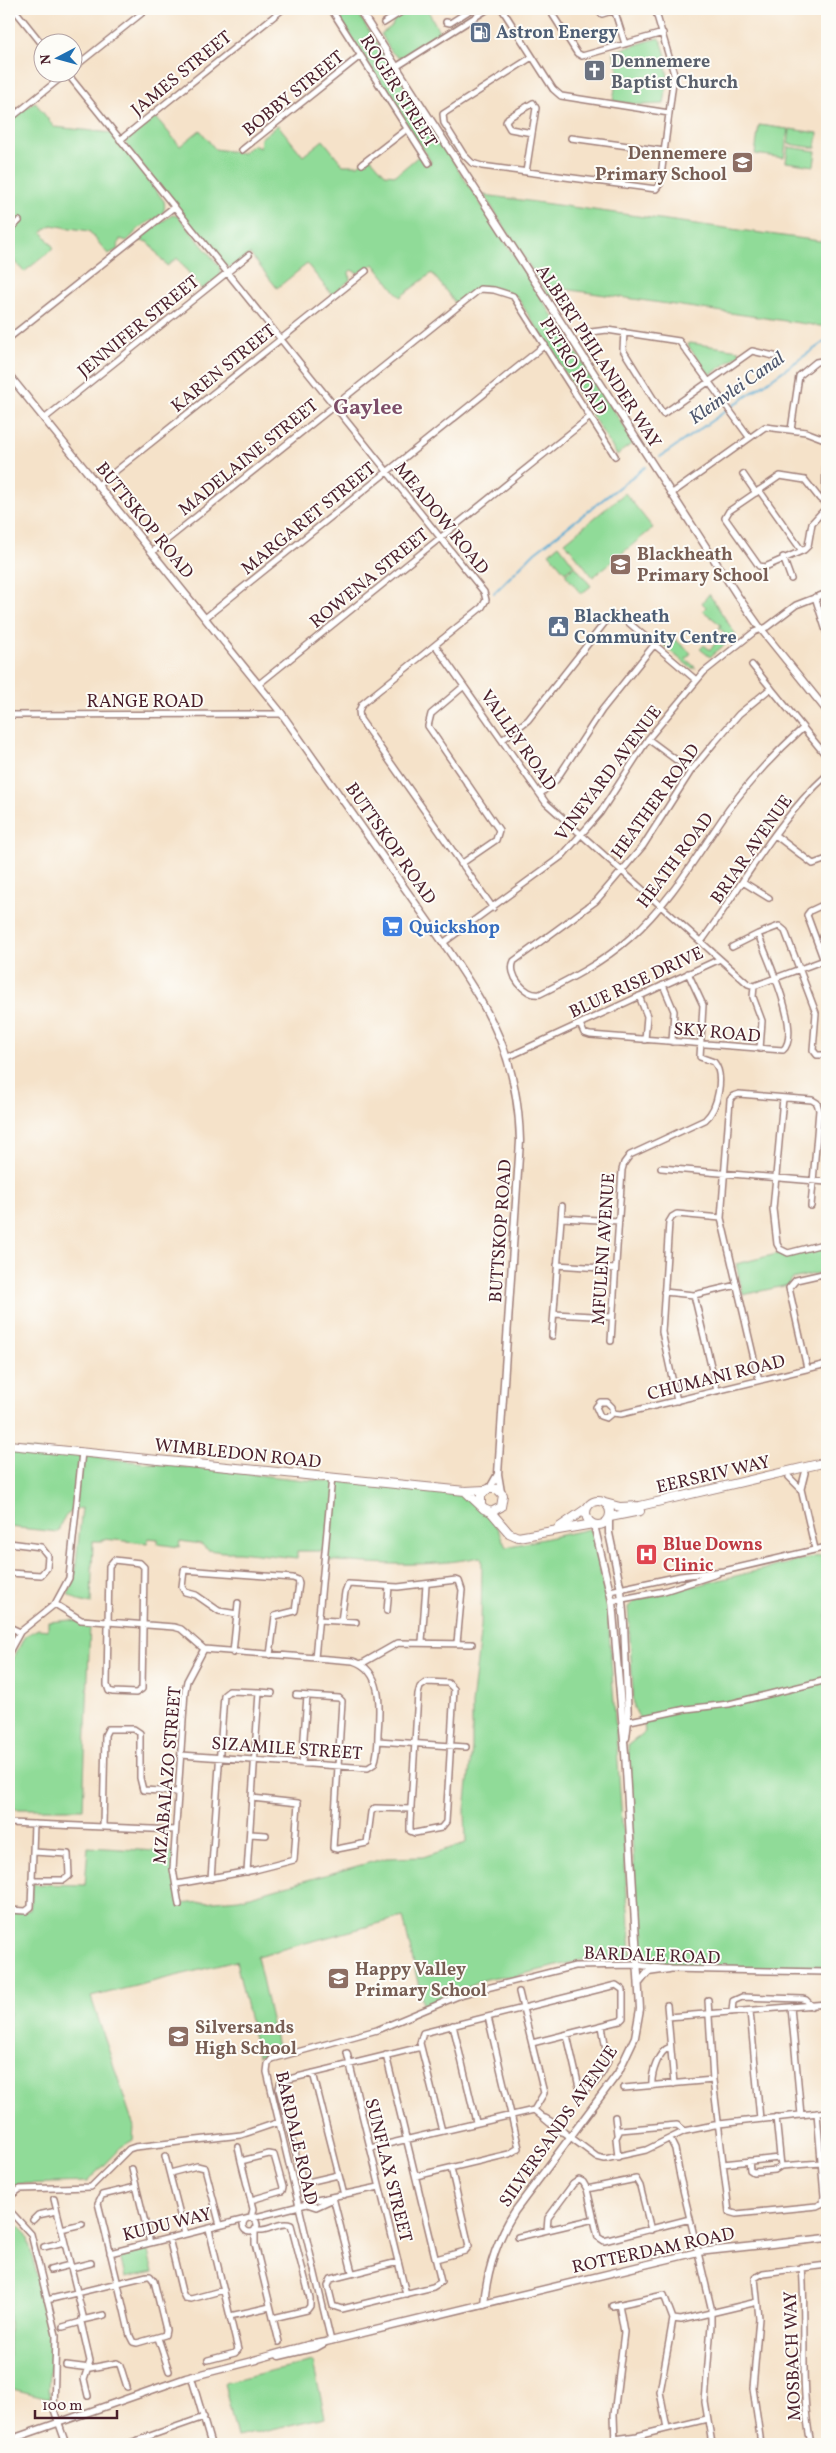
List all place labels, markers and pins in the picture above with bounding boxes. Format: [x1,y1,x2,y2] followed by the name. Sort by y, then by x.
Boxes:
[468,20,492,44] fuel station icon: Astron Energy
[496,21,618,46] place label: Astron Energy
[611,50,739,96] place label: Dennemere Baptist Church
[583,59,607,83] church icon: Dennemere Baptist Church
[595,142,727,188] place label: Dennemere Primary School
[731,151,755,175] school or university icon: Dennemere Primary School
[637,543,769,589] place label: Blackheath Primary School
[609,552,633,576] school or university icon: Blackheath Primary School
[574,605,737,651] place label: Blackheath Community Centre
[546,614,570,638] public building icon: Blackheath Community Centre
[381,915,405,939] supermarket icon: Quickshop
[409,916,500,941] place label: Quickshop
[663,1533,763,1579] place label: Blue Downs Clinic
[635,1542,659,1566] hospital icon: Blue Downs Clinic
[355,1958,487,2004] place label: Happy Valley Primary School
[327,1967,351,1991] school or university icon: Happy Valley Primary School
[195,2016,297,2062] place label: Silversands High School
[167,2025,191,2049] school or university icon: Silversands High School

